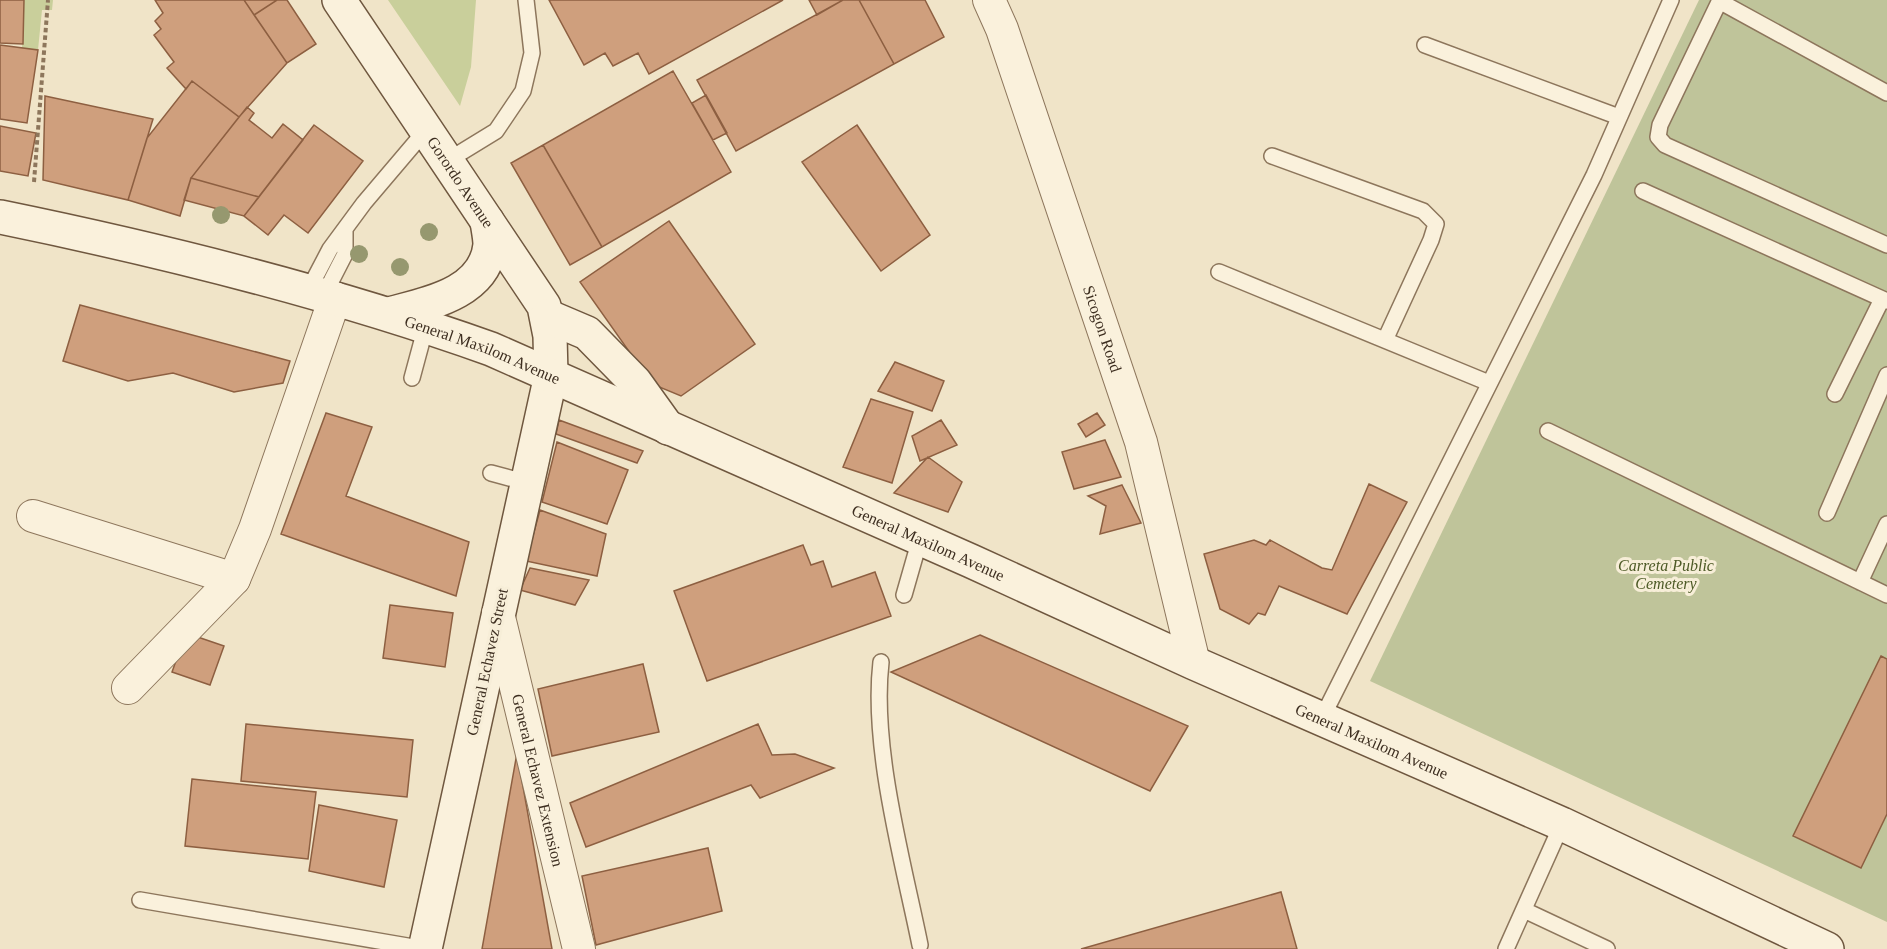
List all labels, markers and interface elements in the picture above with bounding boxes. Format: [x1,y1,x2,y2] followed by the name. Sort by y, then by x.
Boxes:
[424,133,497,231] street label: Gorordo Avenue
[1080,283,1125,374] street label: Sicogon Road
[403,312,563,387] street label: General Maxilom Avenue
[849,501,1007,584] street label: General Maxilom Avenue
[1618,557,1714,593] park label: Carreta Public Cemetery
[463,586,511,737] street label: General Echavez Street
[509,692,567,868] street label: General Echavez Extension
[1293,700,1451,782] street label: General Maxilom Avenue

